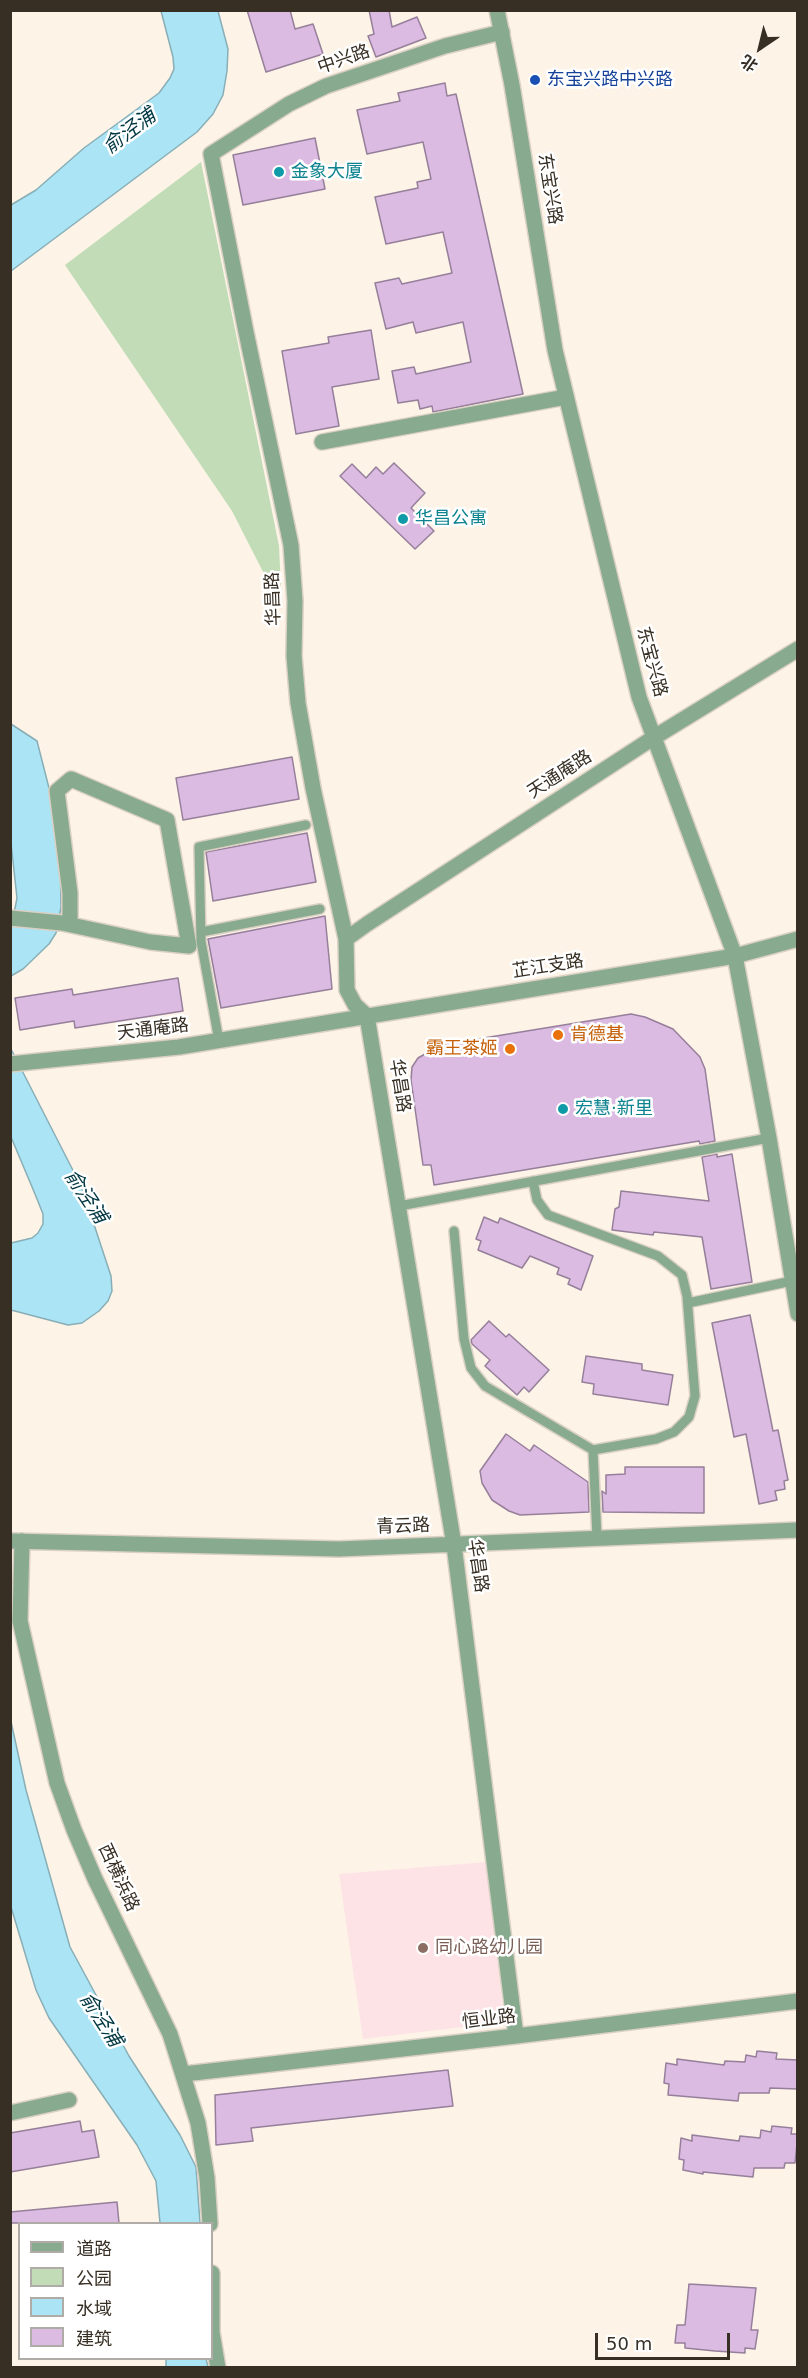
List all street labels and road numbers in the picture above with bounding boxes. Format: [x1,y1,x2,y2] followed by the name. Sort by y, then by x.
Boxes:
[315,41,373,79] street label: 中兴路
[533,152,565,226] street label: 东宝兴路
[262,572,286,626] street label: 华昌路
[631,624,671,700] street label: 东宝兴路
[524,746,596,804] street label: 天通庵路
[511,951,585,983] street label: 芷江支路
[116,1015,190,1045] street label: 天通庵路
[384,1058,414,1114] street label: 华昌路
[376,1515,430,1539] street label: 青云路
[463,1538,491,1594] street label: 华昌路
[93,1841,143,1915] street label: 西横浜路
[461,2006,517,2034] street label: 恒业路

